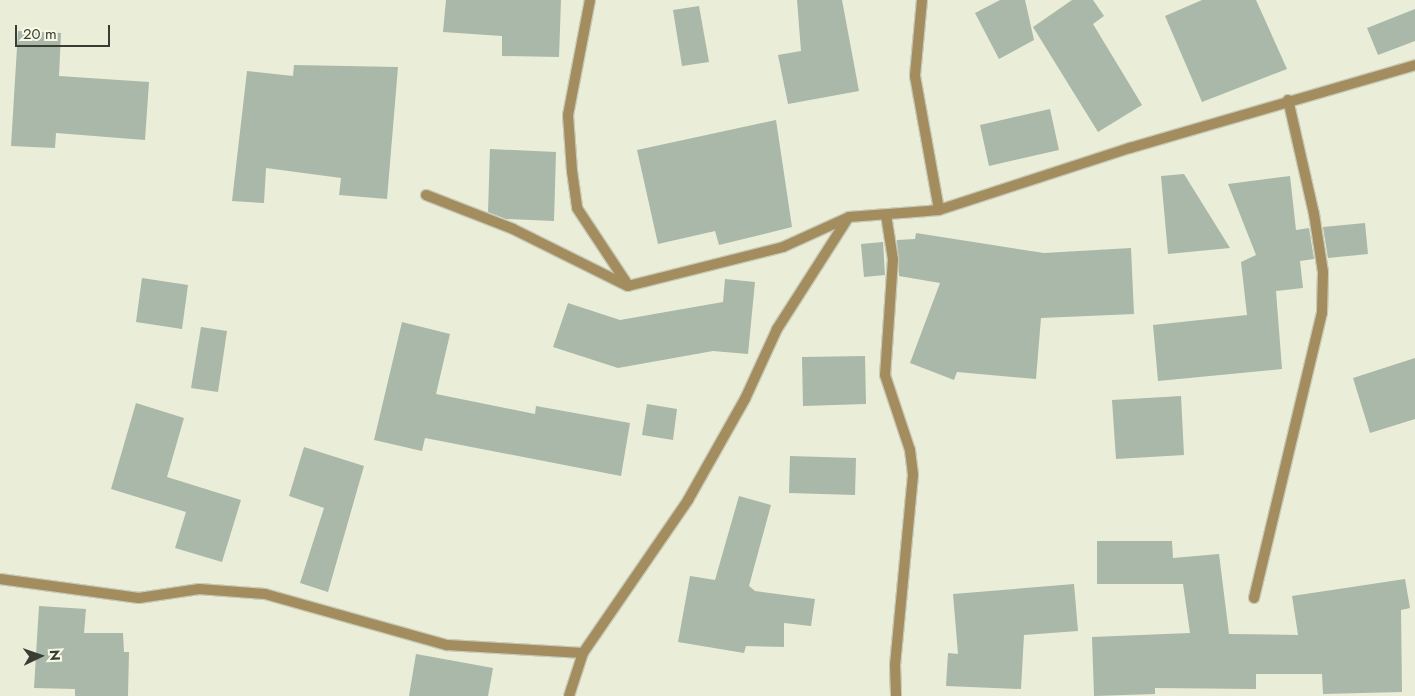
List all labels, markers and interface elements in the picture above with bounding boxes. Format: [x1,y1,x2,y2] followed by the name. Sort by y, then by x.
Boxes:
[18,15,112,47] scale bar
[23,23,57,45] text: 20 m
[15,631,65,681] north arrow
[45,649,65,661] text: N

